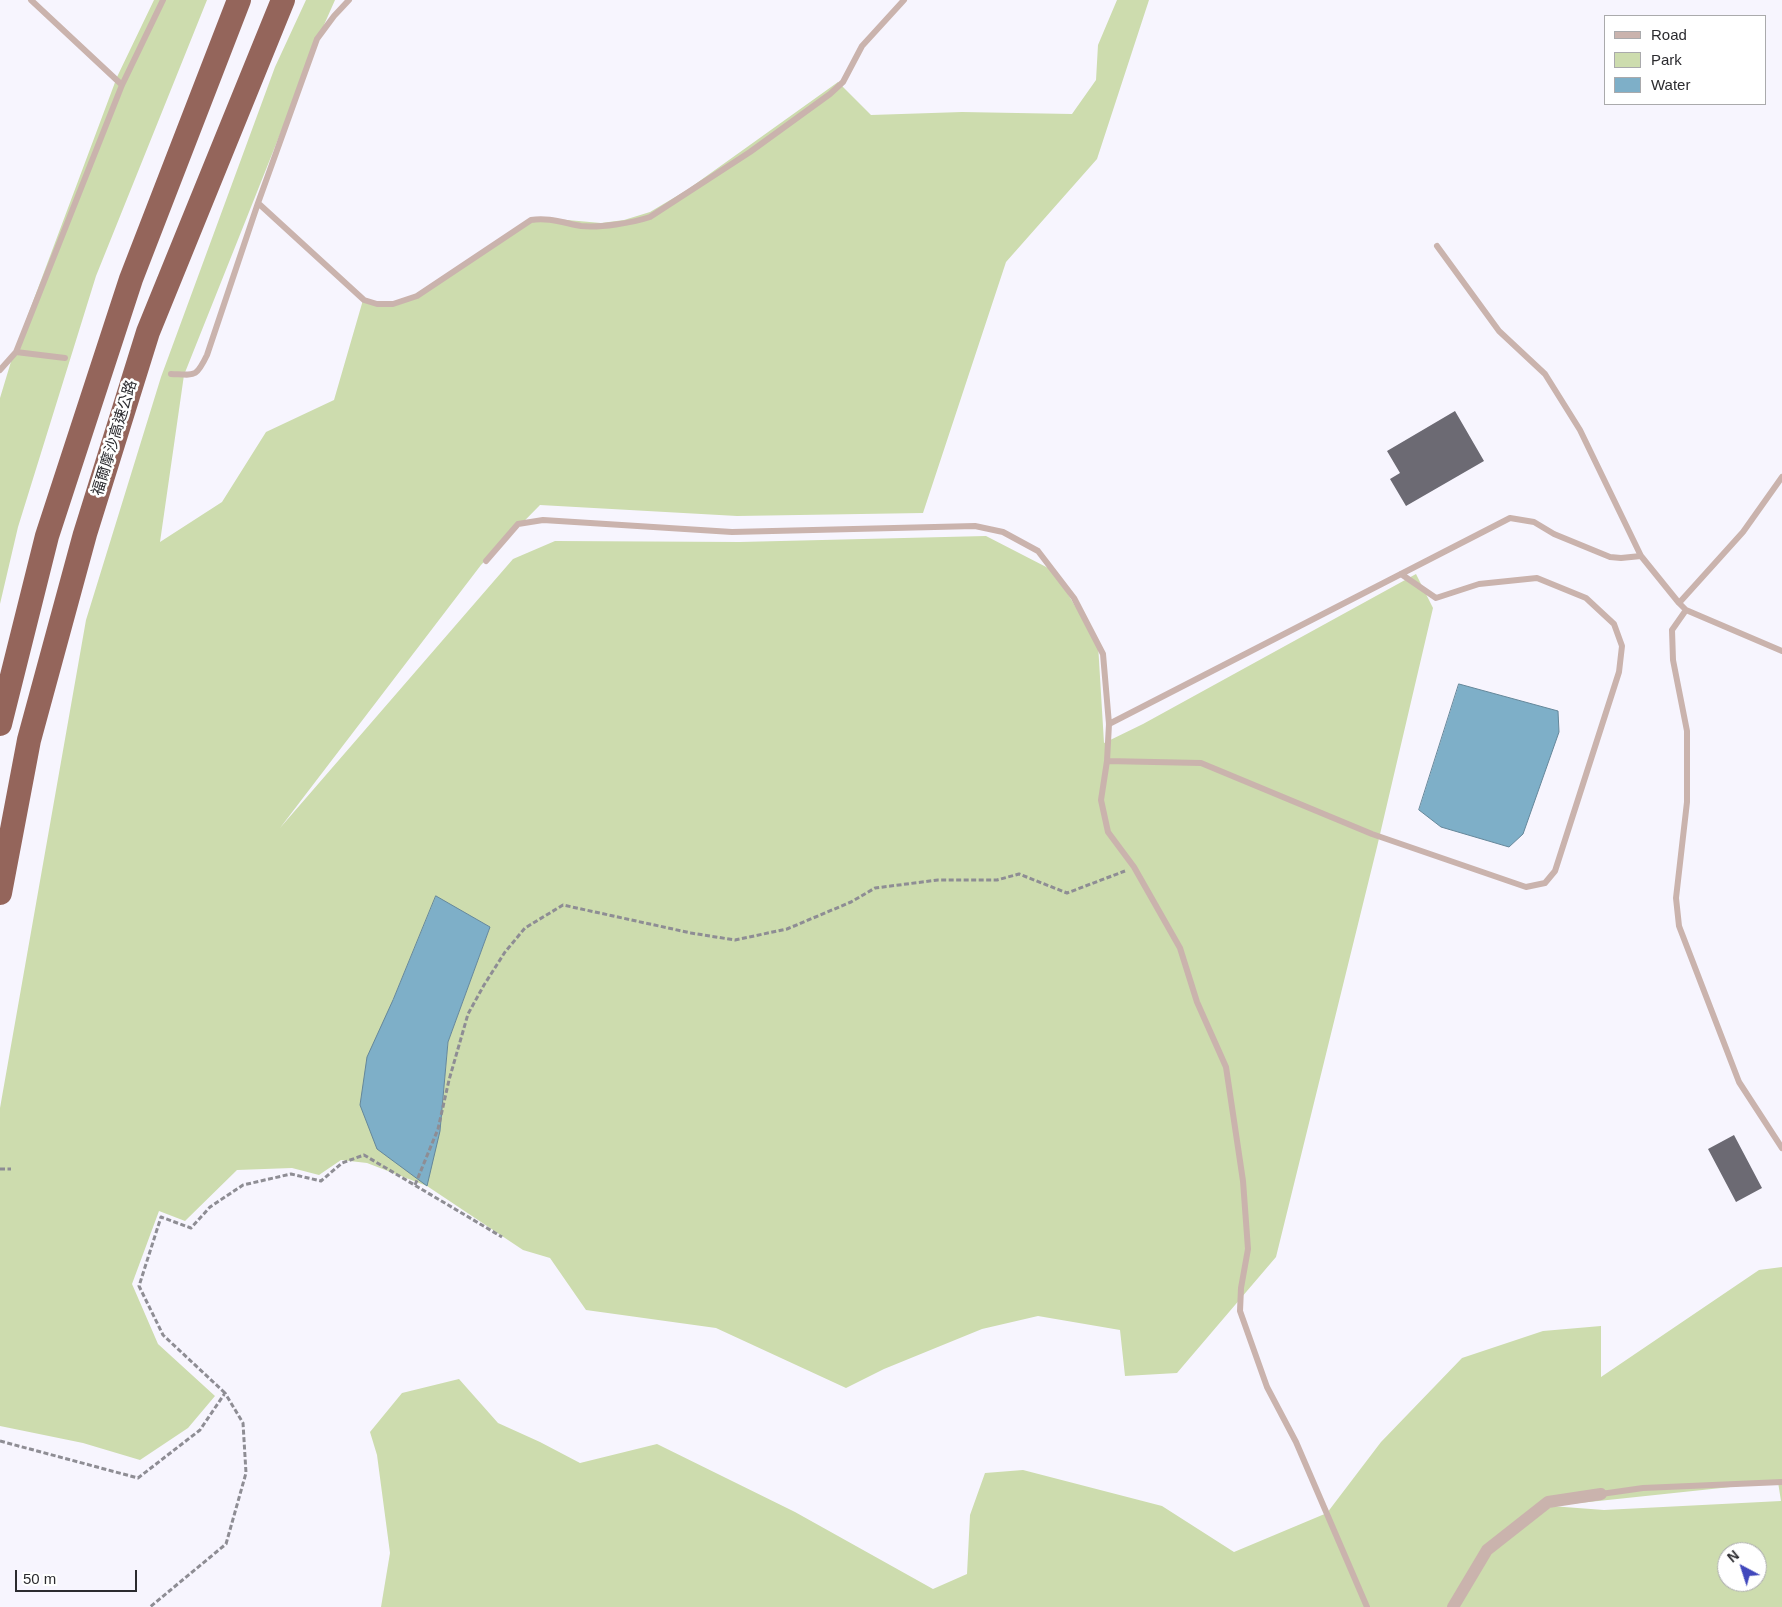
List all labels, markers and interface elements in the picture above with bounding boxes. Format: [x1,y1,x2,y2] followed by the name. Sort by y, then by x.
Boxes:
[1604,15,1767,105] legend
[1651,26,1687,43] text: Road
[1651,51,1682,68] text: Park
[1651,76,1690,93] text: Water
[89,378,141,498] street label: 福爾摩沙高速公路
[1717,1542,1767,1592] north arrow
[1724,1547,1742,1566] text: N
[18,1560,140,1592] scale bar
[23,1570,56,1587] text: 50 m

